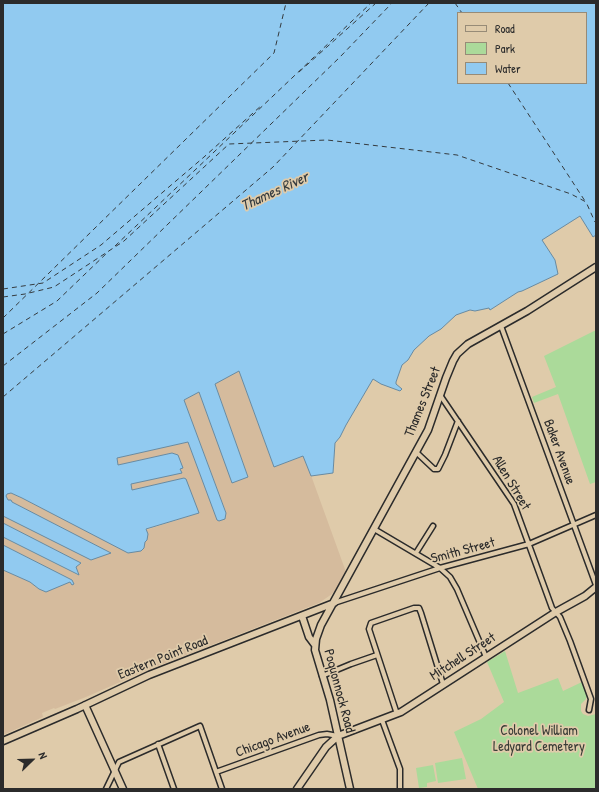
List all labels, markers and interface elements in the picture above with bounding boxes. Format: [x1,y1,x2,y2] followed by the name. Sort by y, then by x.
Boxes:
[457,12,587,84] legend
[495,20,515,37] text: Road
[495,40,515,57] text: Park
[495,60,521,77] text: Water
[238,169,312,215] water label: Thames River
[401,364,445,440] street label: Thames Street
[539,417,579,487] street label: Baker Avenue
[488,453,534,513] street label: Allen Street
[429,534,497,568] street label: Smith Street
[427,630,499,684] street label: Mitchell Street
[116,632,210,684] street label: Eastern Point Road
[320,647,358,735] street label: Poquonnock Road
[233,719,313,761] street label: Chicago Avenue
[493,723,585,756] park label: Colonel William Ledyard Cemetery
[12,740,52,780] north arrow
[35,750,51,761] text: N

